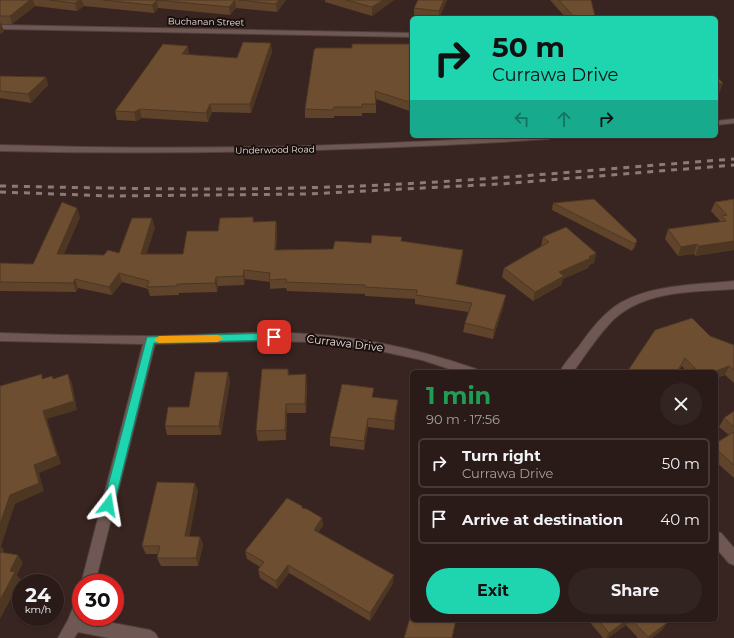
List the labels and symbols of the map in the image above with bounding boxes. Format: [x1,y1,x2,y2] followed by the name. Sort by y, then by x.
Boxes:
[168,15,245,28] street label: Buchanan Street
[235,143,315,156] street label: Underwood Road
[257,320,291,354] pin
[306,331,385,355] street label: Currawa Drive
[87,484,129,526] position arrow
[72,574,124,626] speed limit sign: 30

